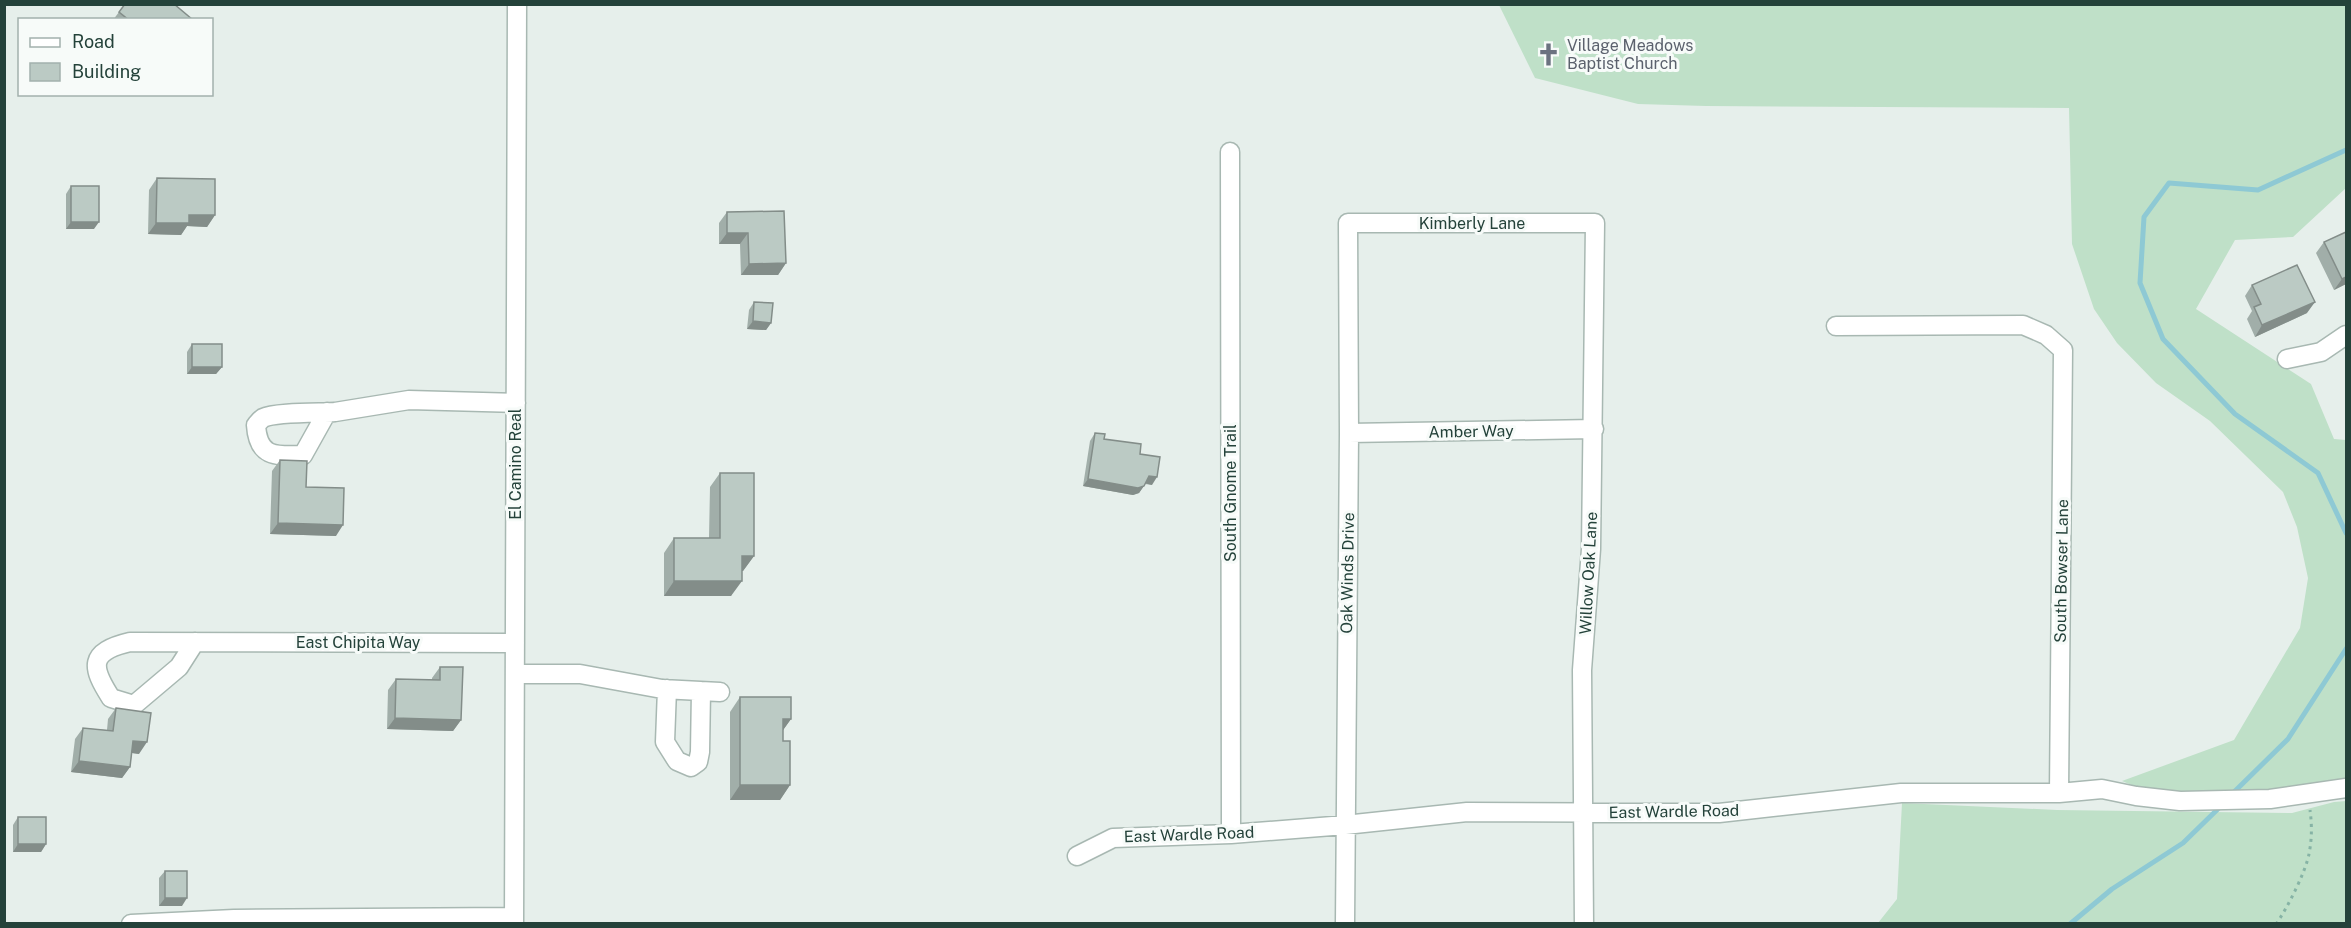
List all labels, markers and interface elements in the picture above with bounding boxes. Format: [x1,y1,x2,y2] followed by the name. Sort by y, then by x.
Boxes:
[18,18,213,96] legend
[72,31,115,52] text: Road
[1567,36,1693,73] place label: Village Meadows Baptist Church
[1536,41,1562,67] church icon: Village Meadows Baptist Church
[72,61,141,82] text: Building
[1419,214,1525,233] street label: Kimberly Lane
[506,408,525,520] street label: El Camino Real
[1428,421,1514,442] street label: Amber Way
[1221,424,1240,562] street label: South Gnome Trail
[2051,499,2072,643] street label: South Bowser Lane
[1576,511,1601,635] street label: Willow Oak Lane
[1337,512,1358,634] street label: Oak Winds Drive
[296,633,421,652] street label: East Chipita Way
[1609,801,1739,822] street label: East Wardle Road
[1123,823,1255,846] street label: East Wardle Road

